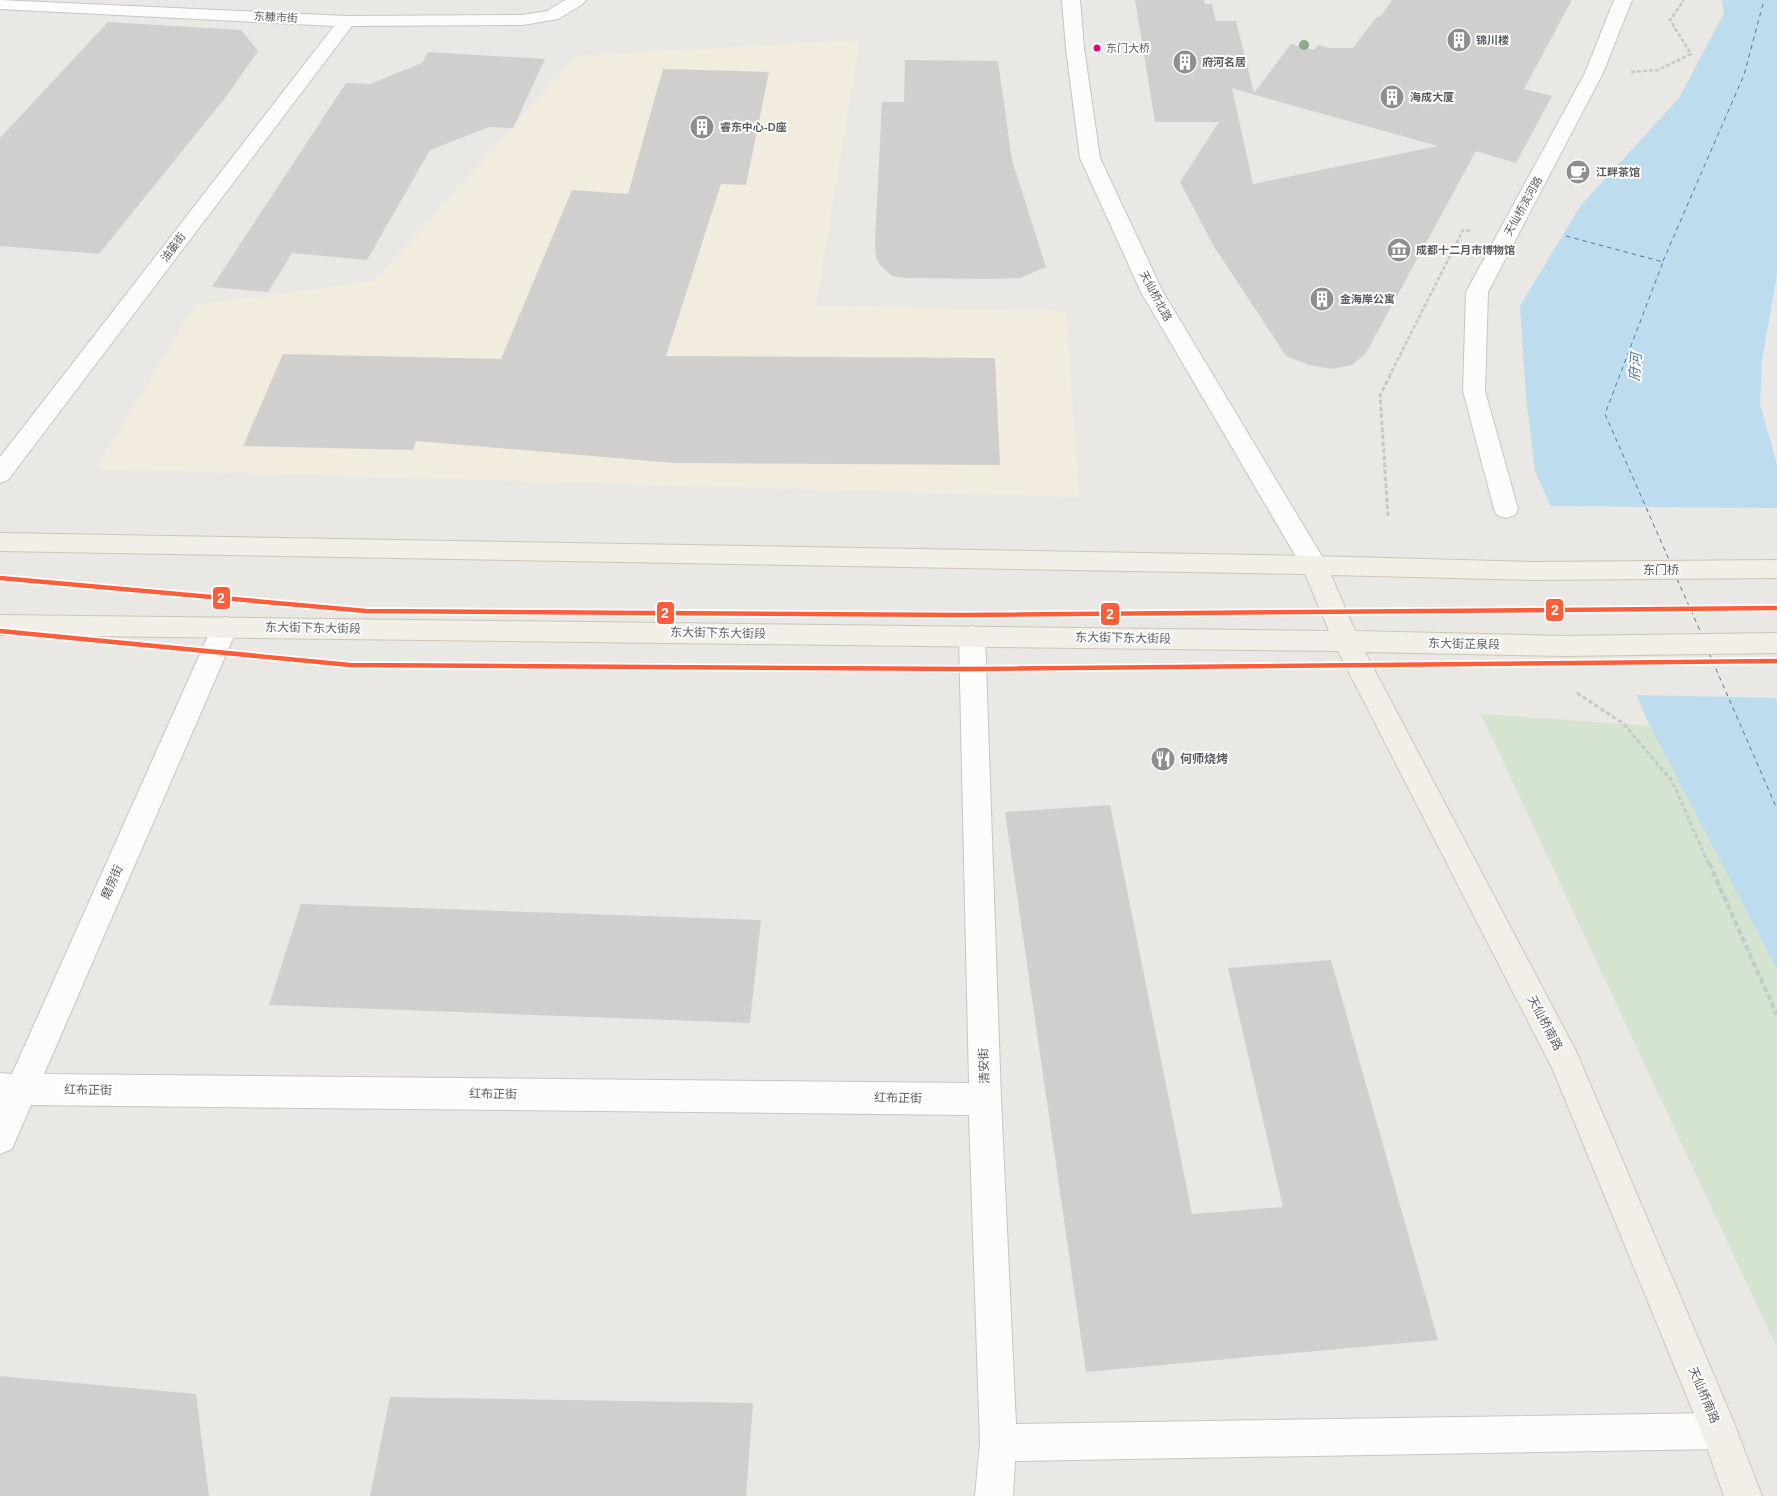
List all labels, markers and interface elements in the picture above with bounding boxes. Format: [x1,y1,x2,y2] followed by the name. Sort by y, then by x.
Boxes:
[254,10,298,24] street label: 东糠市街
[1446,27,1472,53] building icon: 锦川楼
[1476,34,1509,46] place label: 锦川楼
[1106,42,1150,54] place label: 东门大桥
[1092,43,1102,53] marker: 东门大桥
[1172,49,1198,75] building icon: 府河名居
[1202,56,1246,68] place label: 府河名居
[1379,84,1405,110] building icon: 海成大厦
[1410,91,1454,103] place label: 海成大厦
[689,114,715,140] building icon: 睿东中心-D座
[720,121,787,133] place label: 睿东中心-D座
[1565,159,1591,185] cafe icon: 江畔茶馆
[1596,166,1640,178] place label: 江畔茶馆
[1502,174,1544,238] street label: 天仙桥滨河路
[158,230,188,264] street label: 油篓街
[1386,237,1412,263] museum icon: 成都十二月市博物馆
[1416,244,1515,256] place label: 成都十二月市博物馆
[1138,269,1174,323] street label: 天仙桥北路
[1309,286,1335,312] building icon: 金海岸公寓
[1340,293,1395,305] place label: 金海岸公寓
[1626,349,1644,382] water label: 府河
[1643,563,1679,577] street label: 东门桥
[212,586,231,610] line badge: 2
[217,590,225,606] text: 2
[1545,598,1564,622] line badge: 2
[656,601,675,625] line badge: 2
[1100,602,1120,626] line badge: 2
[1551,602,1559,618] text: 2
[661,605,669,621] text: 2
[1106,606,1114,622] text: 2
[265,620,361,636] street label: 东大街下东大街段
[670,625,766,641] street label: 东大街下东大街段
[1075,630,1171,646] street label: 东大街下东大街段
[1428,636,1500,652] street label: 东大街芷泉段
[1150,746,1176,772] restaurant icon: 何师烧烤
[1180,752,1228,766] place label: 何师烧烤
[98,863,126,901] street label: 磨房街
[1525,993,1565,1053] street label: 天仙桥南路
[976,1048,992,1084] street label: 清安街
[64,1083,112,1097] street label: 红布正街
[469,1087,517,1101] street label: 红布正街
[874,1091,922,1105] street label: 红布正街
[1686,1365,1722,1425] street label: 天仙桥南路

